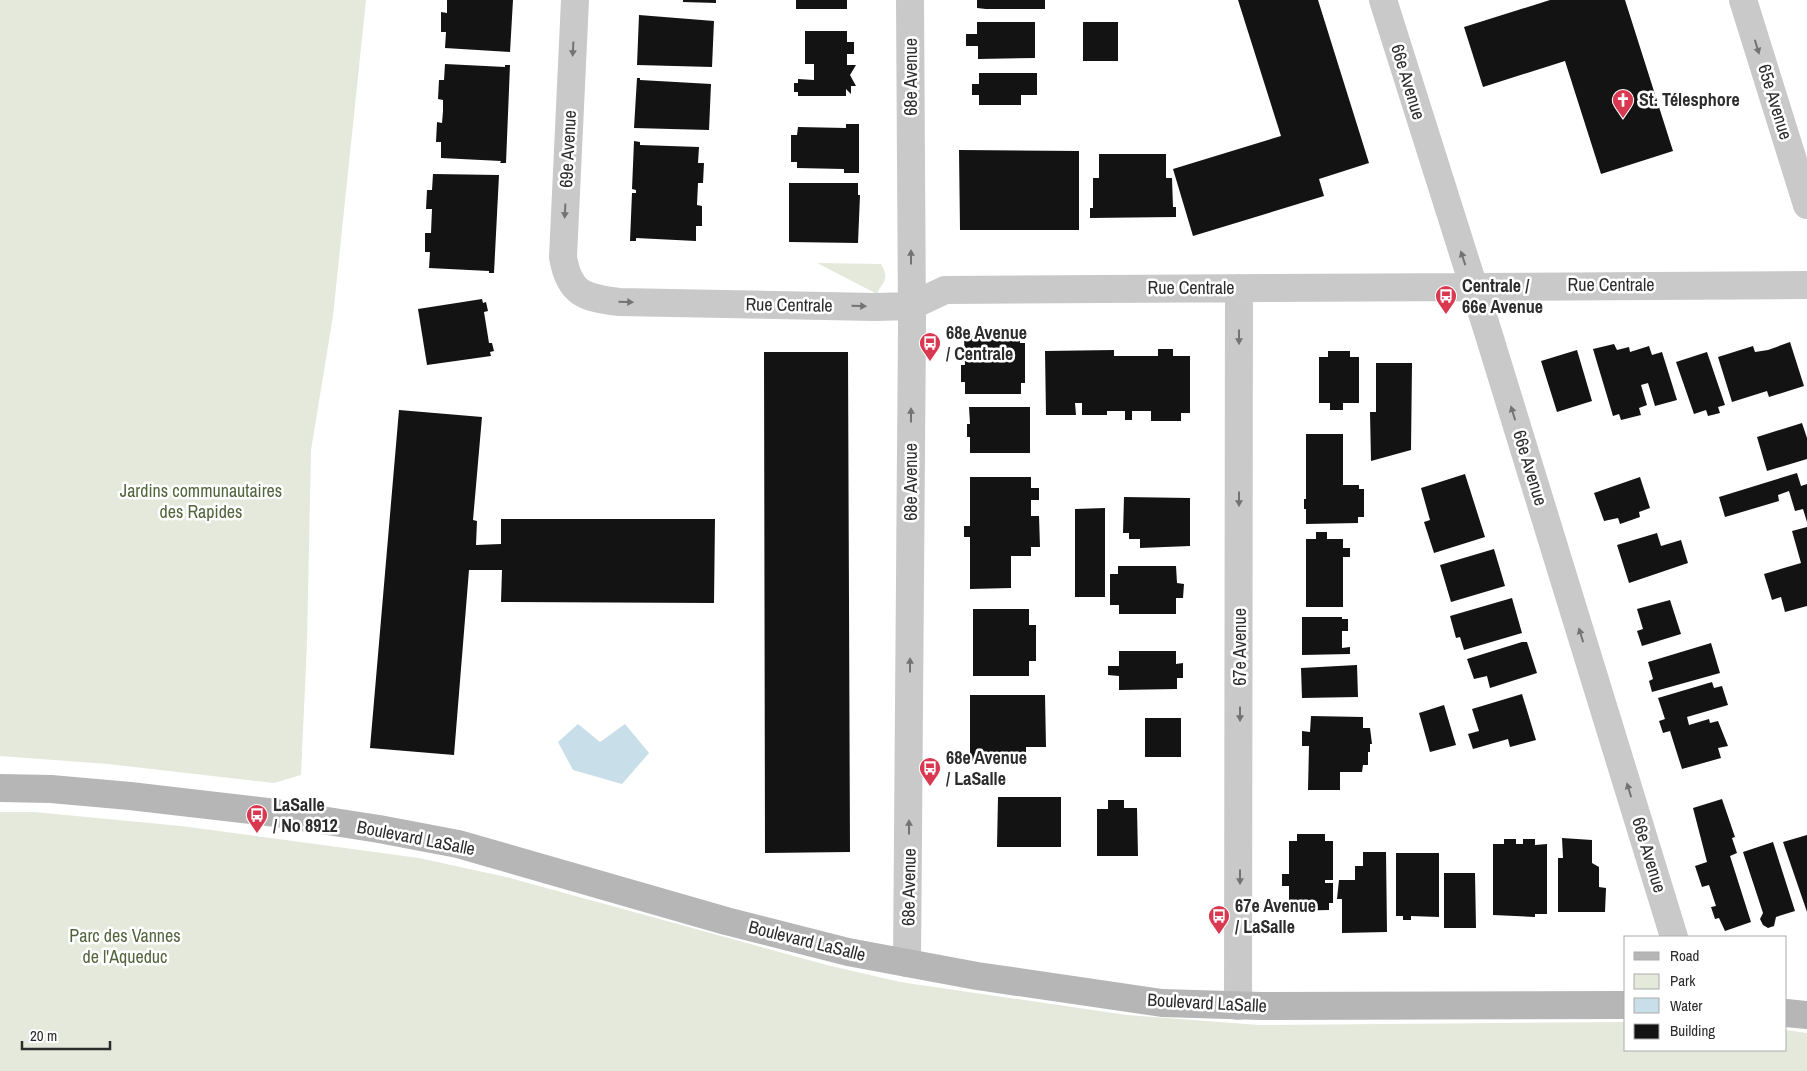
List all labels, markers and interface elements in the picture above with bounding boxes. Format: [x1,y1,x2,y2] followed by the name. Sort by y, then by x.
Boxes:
[898,38,923,116] street label: 68e Avenue
[1754,39,1762,54] one-way arrow
[568,41,576,57] one-way arrow
[1385,41,1432,123] street label: 66e Avenue
[1752,61,1799,143] street label: 65e Avenue
[1639,87,1740,112] place label: St. Télesphore
[1611,88,1635,119] church icon: St. Télesphore
[553,110,582,188] street label: 69e Avenue
[561,203,569,219] one-way arrow
[907,249,915,265] one-way arrow
[1459,250,1467,265] one-way arrow
[1568,272,1654,297] street label: Rue Centrale
[1462,273,1543,319] place label: Centrale / 66e Avenue
[1148,275,1234,300] street label: Rue Centrale
[1434,284,1458,315] bus stop icon: Centrale / 66e Avenue
[745,291,833,318] street label: Rue Centrale
[619,298,635,306] one-way arrow
[851,303,867,311] one-way arrow
[946,320,1027,366] place label: 68e Avenue / Centrale
[1235,329,1243,345] one-way arrow
[918,331,942,362] bus stop icon: 68e Avenue / Centrale
[1508,405,1516,420] one-way arrow
[907,406,915,422] one-way arrow
[1507,427,1554,509] street label: 66e Avenue
[898,443,923,521] street label: 68e Avenue
[120,478,282,524] park label: Jardins communautaires des Rapides
[1235,492,1243,508] one-way arrow
[1227,608,1252,686] street label: 67e Avenue
[1577,627,1585,642] one-way arrow
[906,656,914,672] one-way arrow
[1236,707,1244,723] one-way arrow
[946,745,1027,791] place label: 68e Avenue / LaSalle
[918,756,942,787] bus stop icon: 68e Avenue / LaSalle
[1624,783,1632,798] one-way arrow
[273,792,338,838] place label: LaSalle / No 8912
[245,803,269,834] bus stop icon: LaSalle / No 8912
[355,814,477,861] street label: Boulevard LaSalle
[1626,814,1673,896] street label: 66e Avenue
[905,819,913,835] one-way arrow
[895,848,922,926] street label: 68e Avenue
[1236,869,1244,885] one-way arrow
[1235,893,1316,939] place label: 67e Avenue / LaSalle
[1207,904,1231,935] bus stop icon: 67e Avenue / LaSalle
[746,914,868,967] street label: Boulevard LaSalle
[69,923,181,969] park label: Parc des Vannes de l'Aqueduc
[1624,936,1787,1051] legend
[1670,945,1699,966] text: Road
[1670,970,1696,991] text: Park
[1147,987,1267,1018] street label: Boulevard LaSalle
[1670,995,1702,1016] text: Water
[22,1018,110,1050] scale bar
[1670,1020,1715,1041] text: Building
[30,1025,57,1046] text: 20 m

